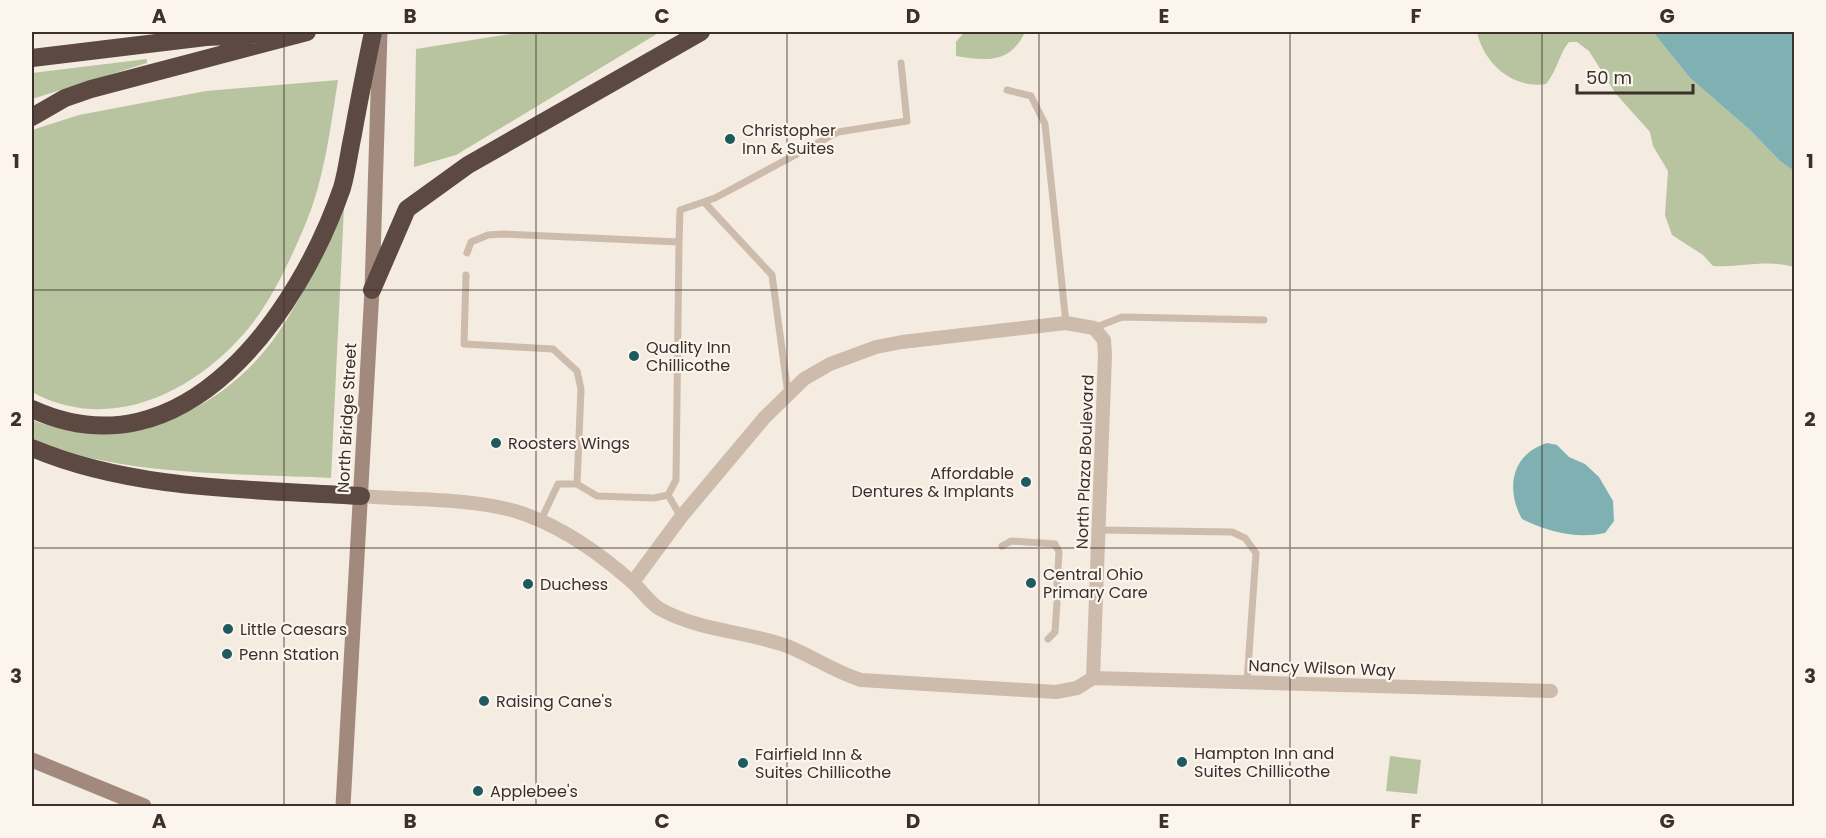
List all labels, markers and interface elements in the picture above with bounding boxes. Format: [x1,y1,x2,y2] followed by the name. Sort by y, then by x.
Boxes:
[152,2,167,30] text: A
[403,2,417,30] text: B
[654,2,670,30] text: C
[906,2,920,30] text: D
[1159,2,1169,30] text: E
[1411,2,1422,30] text: F
[1659,2,1675,30] text: G
[1577,57,1692,95] scale bar
[1586,65,1632,90] text: 50 m
[742,119,836,160] place label: Christopher Inn & Suites
[723,132,737,146] marker: Christopher Inn & Suites
[12,147,20,175] text: 1
[1806,147,1814,175] text: 1
[646,336,731,377] place label: Quality Inn Chillicothe
[332,342,362,494] street label: North Bridge Street
[627,349,641,363] marker: Quality Inn Chillicothe
[1070,374,1100,550] street label: North Plaza Boulevard
[10,405,22,433] text: 2
[1804,405,1816,433] text: 2
[508,432,630,455] place label: Roosters Wings
[489,436,503,450] marker: Roosters Wings
[851,462,1014,503] place label: Affordable Dentures & Implants
[1019,475,1033,489] marker: Affordable Dentures & Implants
[1043,563,1148,604] place label: Central Ohio Primary Care
[540,573,608,596] place label: Duchess
[1024,576,1038,590] marker: Central Ohio Primary Care
[521,577,535,591] marker: Duchess
[240,618,347,641] place label: Little Caesars
[221,622,235,636] marker: Little Caesars
[239,643,339,666] place label: Penn Station
[220,647,234,661] marker: Penn Station
[1248,654,1396,682] street label: Nancy Wilson Way
[10,662,22,690] text: 3
[1804,662,1816,690] text: 3
[496,690,612,713] place label: Raising Cane's
[477,694,491,708] marker: Raising Cane's
[1194,742,1334,783] place label: Hampton Inn and Suites Chillicothe
[755,743,891,784] place label: Fairfield Inn & Suites Chillicothe
[1175,755,1189,769] marker: Hampton Inn and Suites Chillicothe
[736,756,750,770] marker: Fairfield Inn & Suites Chillicothe
[490,780,578,803] place label: Applebee's
[471,784,485,798] marker: Applebee's
[152,807,167,835] text: A
[403,807,417,835] text: B
[654,807,670,835] text: C
[906,807,920,835] text: D
[1159,807,1169,835] text: E
[1411,807,1422,835] text: F
[1659,807,1675,835] text: G

